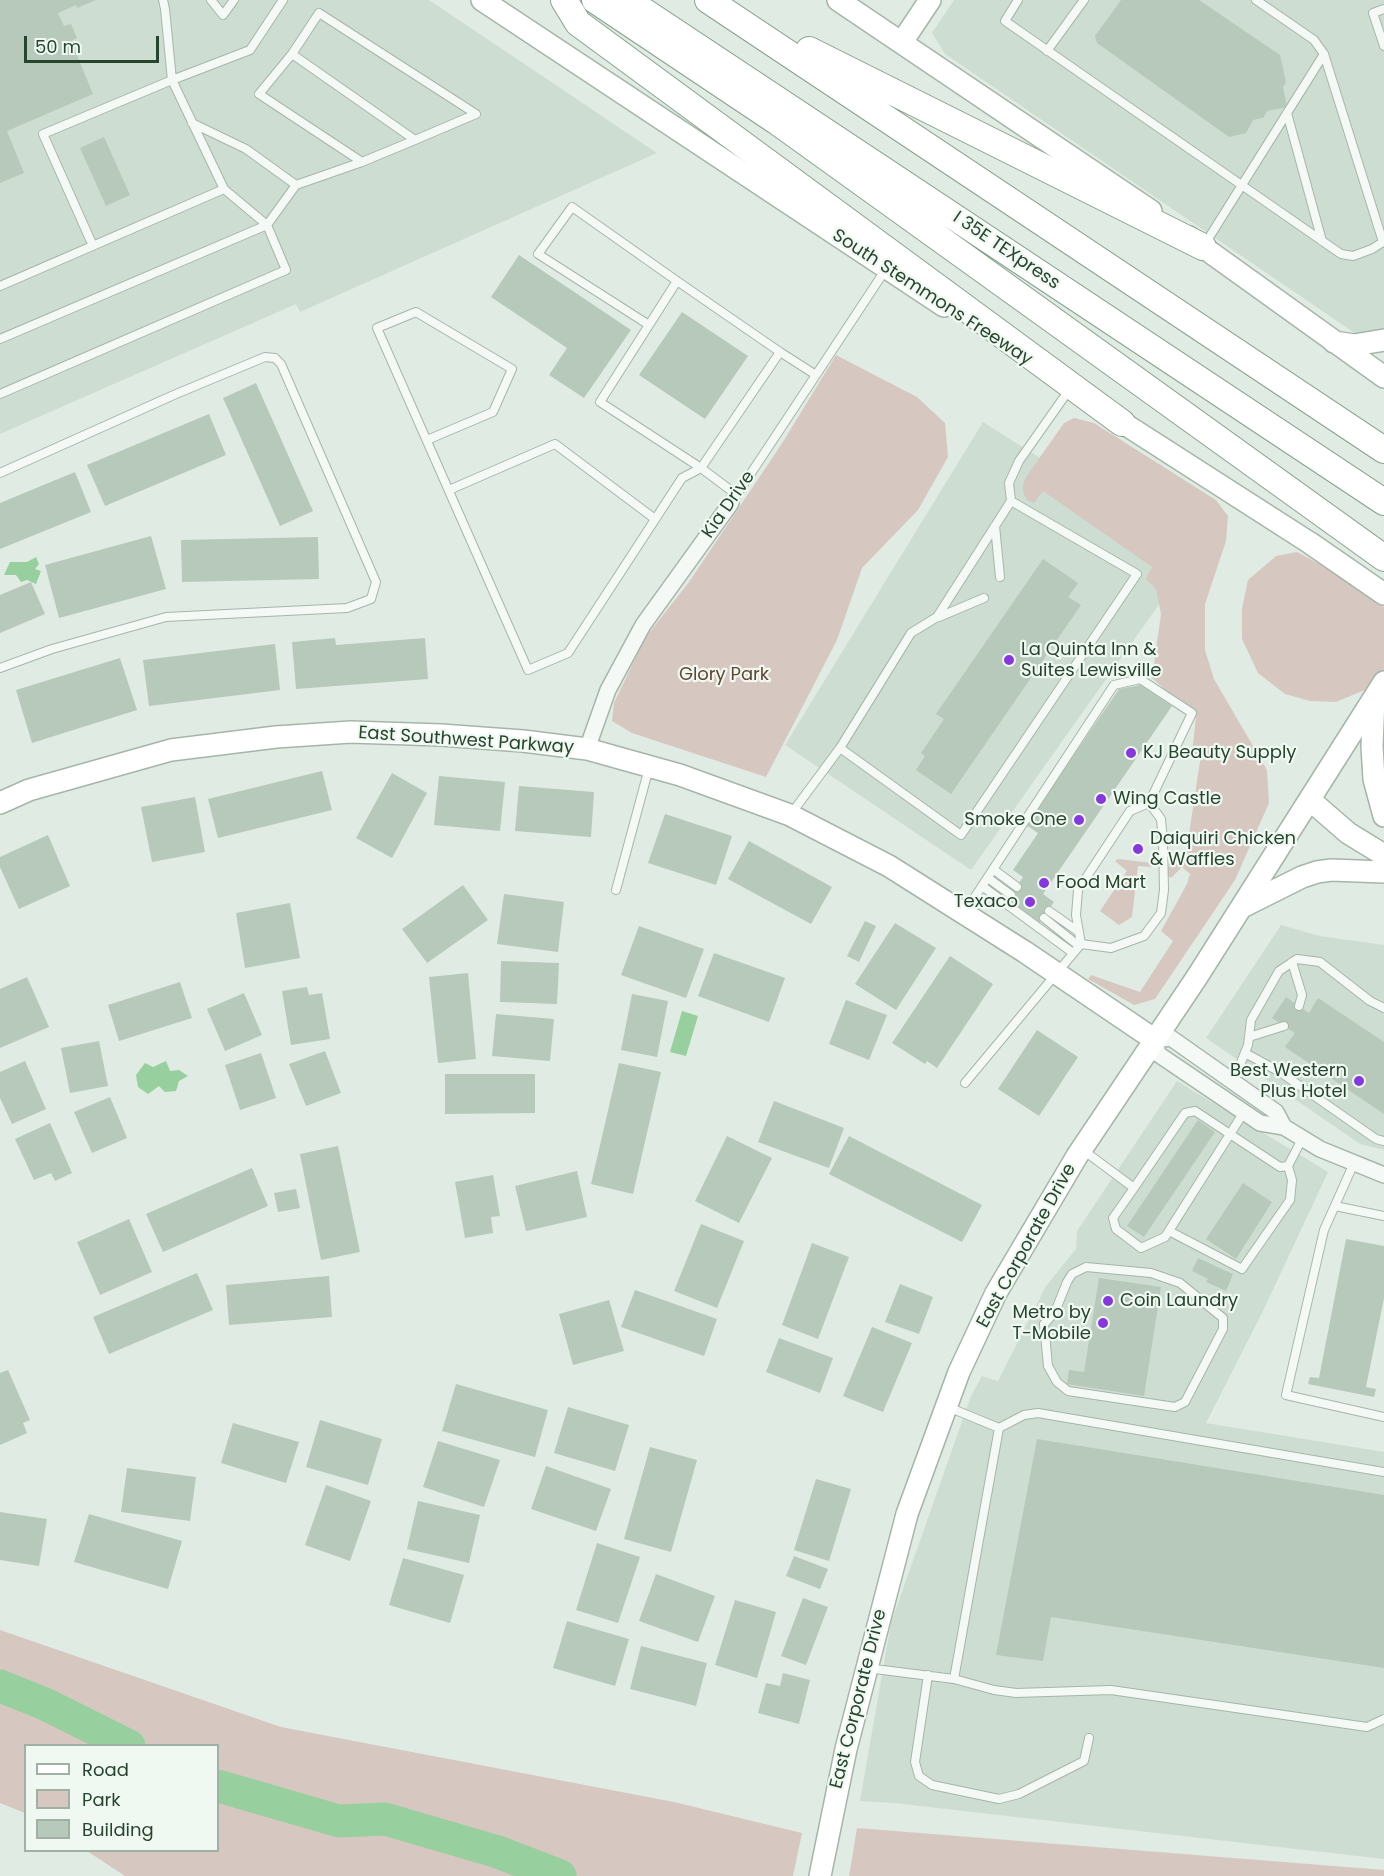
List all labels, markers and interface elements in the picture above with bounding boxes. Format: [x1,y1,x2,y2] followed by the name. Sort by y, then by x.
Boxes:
[27,24,162,62] scale bar
[35,34,81,59] text: 50 m
[948,207,1064,295] street label: I 35E TEXpress
[828,225,1036,371] street label: South Stemmons Freeway
[698,467,760,543] street label: Kia Drive
[1021,639,1161,682] place label: La Quinta Inn & Suites Lewisville
[1002,653,1016,667] marker: La Quinta Inn & Suites Lewisville
[679,664,769,686] park label: Glory Park
[357,723,575,759] street label: East Southwest Parkway
[1143,742,1296,764] place label: KJ Beauty Supply
[1124,746,1138,760] marker: KJ Beauty Supply
[1113,788,1221,810] place label: Wing Castle
[1094,792,1108,806] marker: Wing Castle
[964,809,1067,831] place label: Smoke One
[1072,813,1086,827] marker: Smoke One
[1150,828,1296,870] place label: Daiquiri Chicken & Waffles
[1131,842,1145,856] marker: Daiquiri Chicken & Waffles
[1056,872,1146,894] place label: Food Mart
[1037,876,1051,890] marker: Food Mart
[954,891,1018,913] place label: Texaco
[1023,895,1037,909] marker: Texaco
[1230,1060,1347,1102] place label: Best Western Plus Hotel
[1352,1074,1366,1088] marker: Best Western Plus Hotel
[973,1160,1081,1332] street label: East Corporate Drive
[1120,1290,1238,1312] place label: Coin Laundry
[1101,1294,1115,1308] marker: Coin Laundry
[1012,1302,1091,1344] place label: Metro by T-Mobile
[1096,1316,1110,1330] marker: Metro by T-Mobile
[826,1607,892,1791] street label: East Corporate Drive
[24,1744,219,1852] legend
[82,1757,129,1782] text: Road
[82,1787,121,1812] text: Park
[82,1817,154,1842] text: Building

